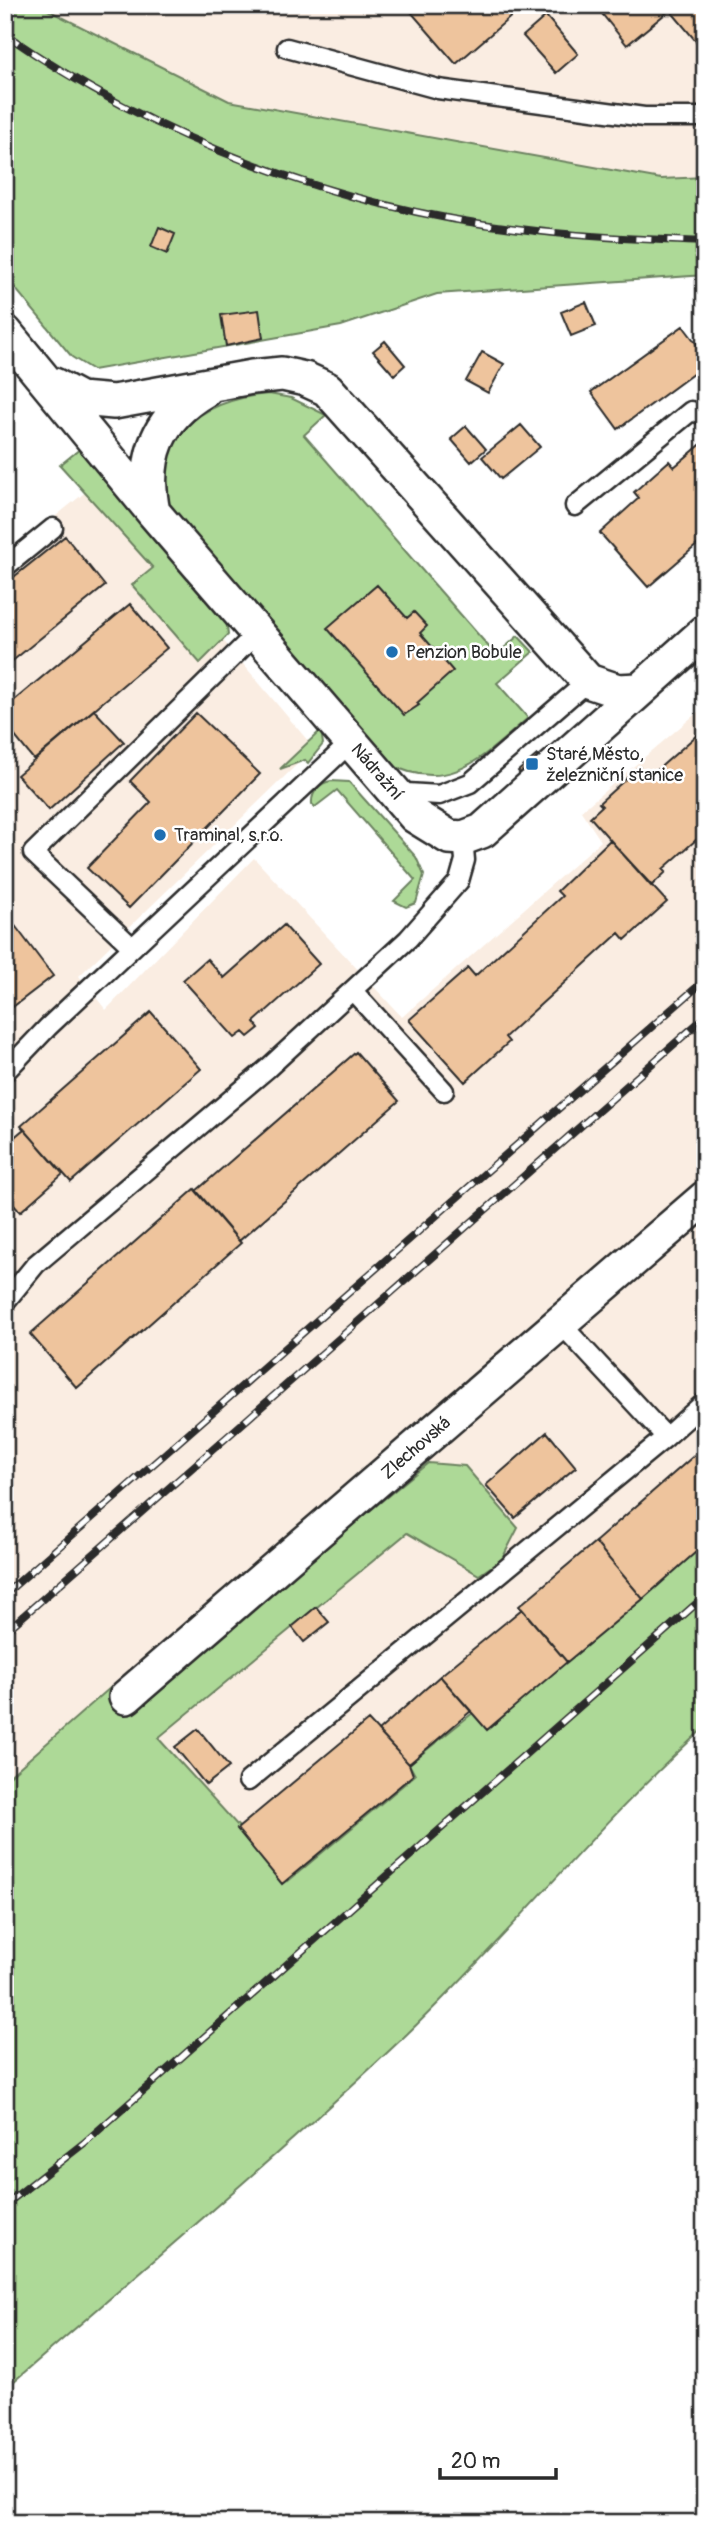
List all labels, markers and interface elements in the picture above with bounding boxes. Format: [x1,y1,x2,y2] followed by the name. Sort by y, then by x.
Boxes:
[406,641,522,664] place label: Penzion Bobule
[384,644,400,660] marker: Penzion Bobule
[346,738,408,806] street label: Nádražní
[546,743,683,787] place label: Staré Město, železniční stanice
[524,756,540,772] marker: Staré Město, železniční stanice
[174,824,283,847] place label: Traminal, s.r.o.
[152,827,168,843] marker: Traminal, s.r.o.
[376,1412,456,1484] street label: Zlechovská
[440,2437,556,2481] scale bar
[451,2448,500,2475] text: 20 m

